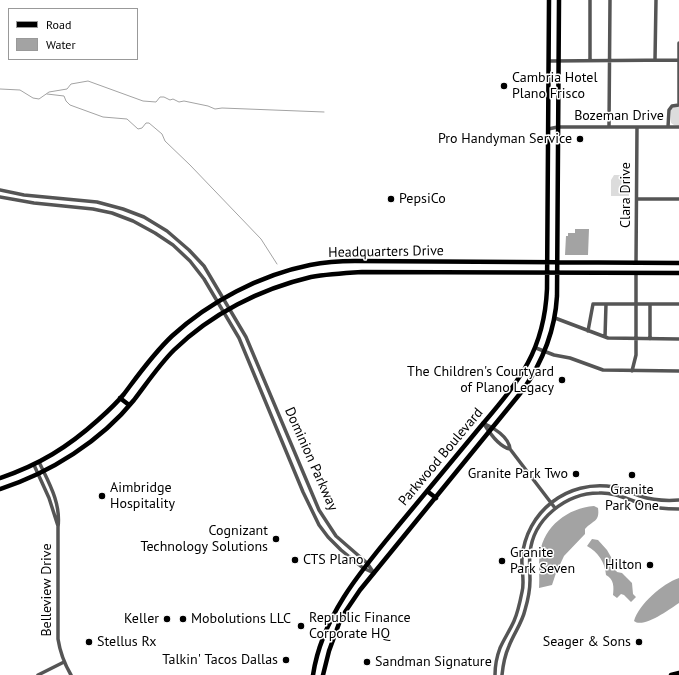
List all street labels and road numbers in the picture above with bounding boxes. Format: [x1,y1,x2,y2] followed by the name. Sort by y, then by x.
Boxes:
[574,108,664,124] street label: Bozeman Drive
[618,162,634,228] street label: Clara Drive
[328,243,444,261] street label: Headquarters Drive
[281,405,341,513] street label: Dominion Parkway
[395,405,487,509] street label: Parkwood Boulevard
[39,543,55,637] street label: Belleview Drive

